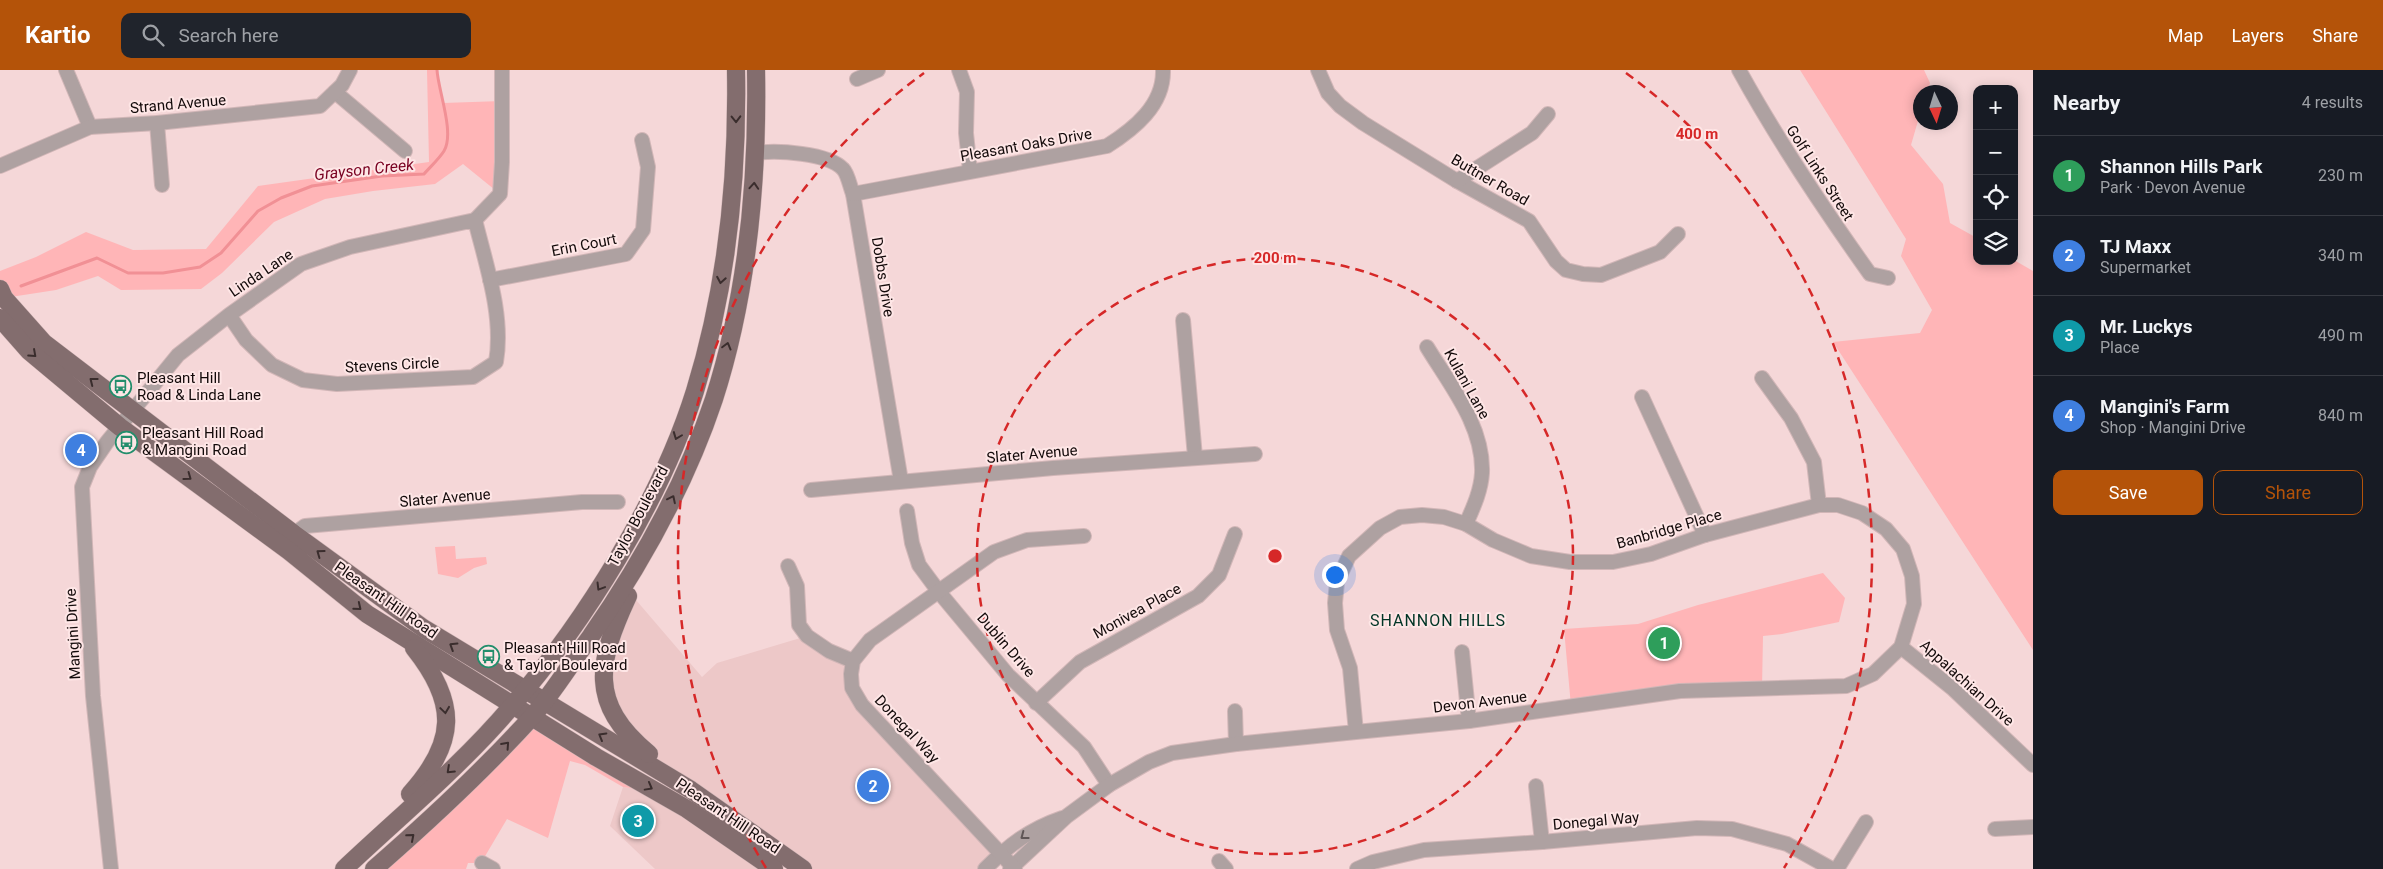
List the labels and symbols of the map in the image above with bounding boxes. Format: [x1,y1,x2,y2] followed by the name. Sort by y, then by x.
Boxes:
[1913,85,1958,130] north arrow
[129,91,227,117] street label: Strand Avenue
[731,115,742,123] one-way arrow
[1782,122,1858,224] street label: Golf Links Street
[959,125,1093,165] street label: Pleasant Oaks Drive
[1676,125,1718,143] text: 400 m
[1448,150,1532,210] street label: Buttner Road
[313,155,416,184] water label: Grayson Creek
[748,182,759,190] one-way arrow
[550,230,618,260] street label: Erin Court
[868,236,898,318] street label: Dobbs Drive
[226,245,296,301] street label: Linda Lane
[1254,249,1296,267] text: 200 m
[716,276,726,285] one-way arrow
[721,342,732,351] one-way arrow
[1440,346,1494,422] street label: Kulani Lane
[28,348,37,357] one-way arrow
[344,354,440,376] street label: Stevens Circle
[137,369,261,404] place label: Pleasant Hill Road & Linda Lane
[109,375,133,399] bus stop icon: Pleasant Hill Road & Linda Lane
[90,378,99,386] one-way arrow
[142,424,264,459] place label: Pleasant Hill Road & Mangini Road
[114,430,138,454] bus stop icon: Pleasant Hill Road & Mangini Road
[65,431,97,469] pin: 4
[673,432,683,440] one-way arrow
[986,441,1078,467] street label: Slater Avenue
[604,463,672,569] street label: Taylor Boulevard
[182,471,191,479] one-way arrow
[399,485,491,511] street label: Slater Avenue
[666,495,676,504] one-way arrow
[1614,505,1724,553] street label: Banbridge Place
[1266,547,1284,565] centre of rings
[316,550,326,559] one-way arrow
[331,558,441,642] street label: Pleasant Hill Road
[1322,562,1348,588] your location
[1090,579,1184,643] street label: Monivea Place
[597,581,606,590] one-way arrow
[62,588,84,680] street label: Mangini Drive
[353,602,362,611] one-way arrow
[973,609,1039,681] street label: Dublin Drive
[1370,611,1506,630] district label: SHANNON HILLS
[1648,624,1680,662] pin: 1
[1916,636,2018,730] street label: Appalachian Drive
[504,639,627,674] place label: Pleasant Hill Road & Taylor Boulevard
[449,643,458,653] one-way arrow
[476,645,500,669] bus stop icon: Pleasant Hill Road & Taylor Boulevard
[1432,687,1528,717] street label: Devon Avenue
[871,691,943,767] street label: Donegal Way
[439,705,449,714] one-way arrow
[598,733,607,743] one-way arrow
[500,741,509,750] one-way arrow
[447,764,456,773] one-way arrow
[857,767,889,805] pin: 2
[672,774,784,858] street label: Pleasant Hill Road
[643,781,652,791] one-way arrow
[622,802,654,840] pin: 3
[1552,808,1640,834] street label: Donegal Way
[1021,831,1030,839] one-way arrow
[406,834,415,843] one-way arrow

